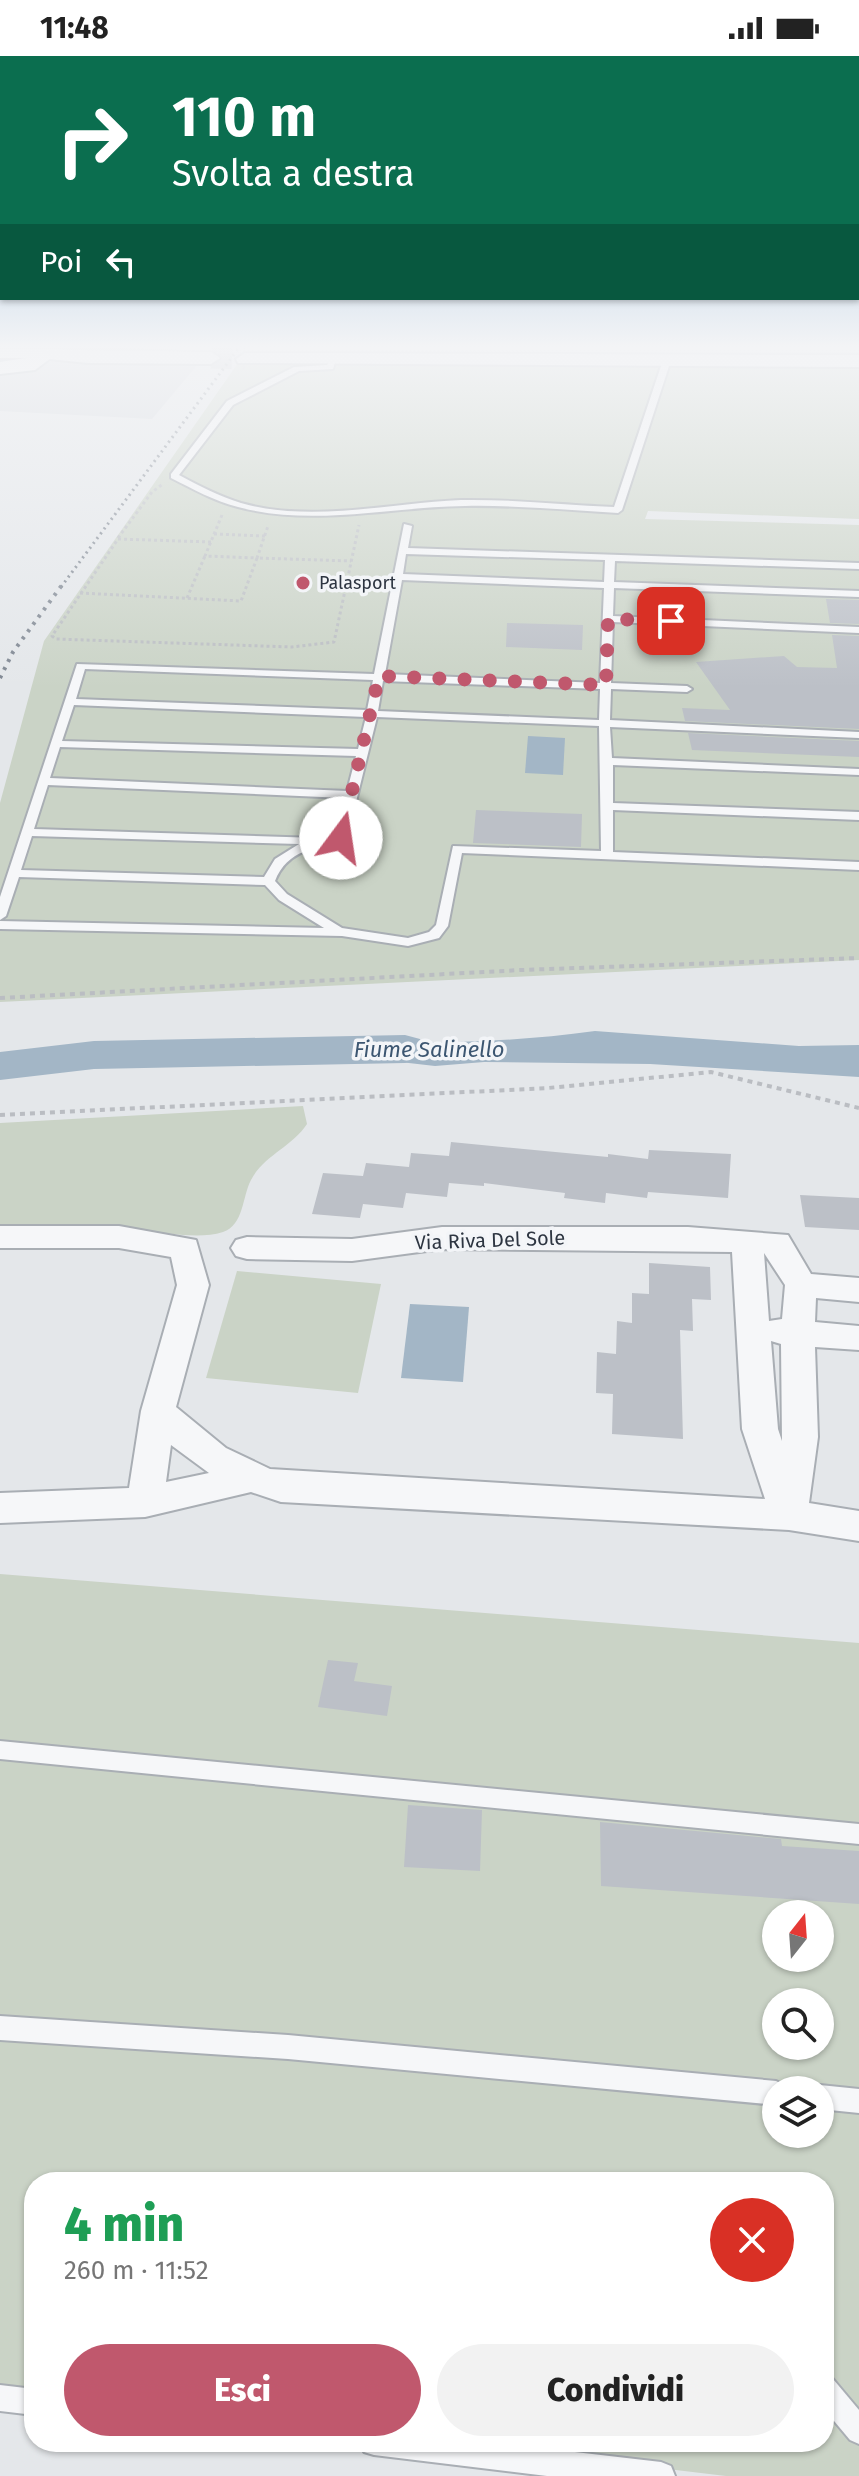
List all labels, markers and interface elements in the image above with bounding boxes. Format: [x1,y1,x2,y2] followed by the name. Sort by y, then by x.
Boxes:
[40,10,109,46] text: 11:48
[172,84,316,151] text: 110 m
[40,88,144,192] icon: right
[172,152,415,196] text: Svolta a destra
[99,240,143,284] icon: left
[40,244,83,280] text: Poi
[319,572,396,594] place label: Palasport
[294,574,312,592] marker: Palasport
[637,587,705,655] pin
[649,599,693,643] icon: arrive
[299,796,383,880] position arrow
[354,1036,504,1063] water label: Fiume Salinello
[414,1225,566,1255] street label: Via Riva Del Sole
[762,1900,834,1972] north arrow
[762,1900,834,2148] map controls
[762,1988,834,2060] button: search
[762,2076,834,2148] button: layers
[64,2196,184,2254] text: 4 min
[710,2198,794,2282] button: close
[64,2255,209,2286] text: 260 m · 11:52
[64,2344,421,2436] button: Esci
[437,2344,794,2436] button: Condividi

